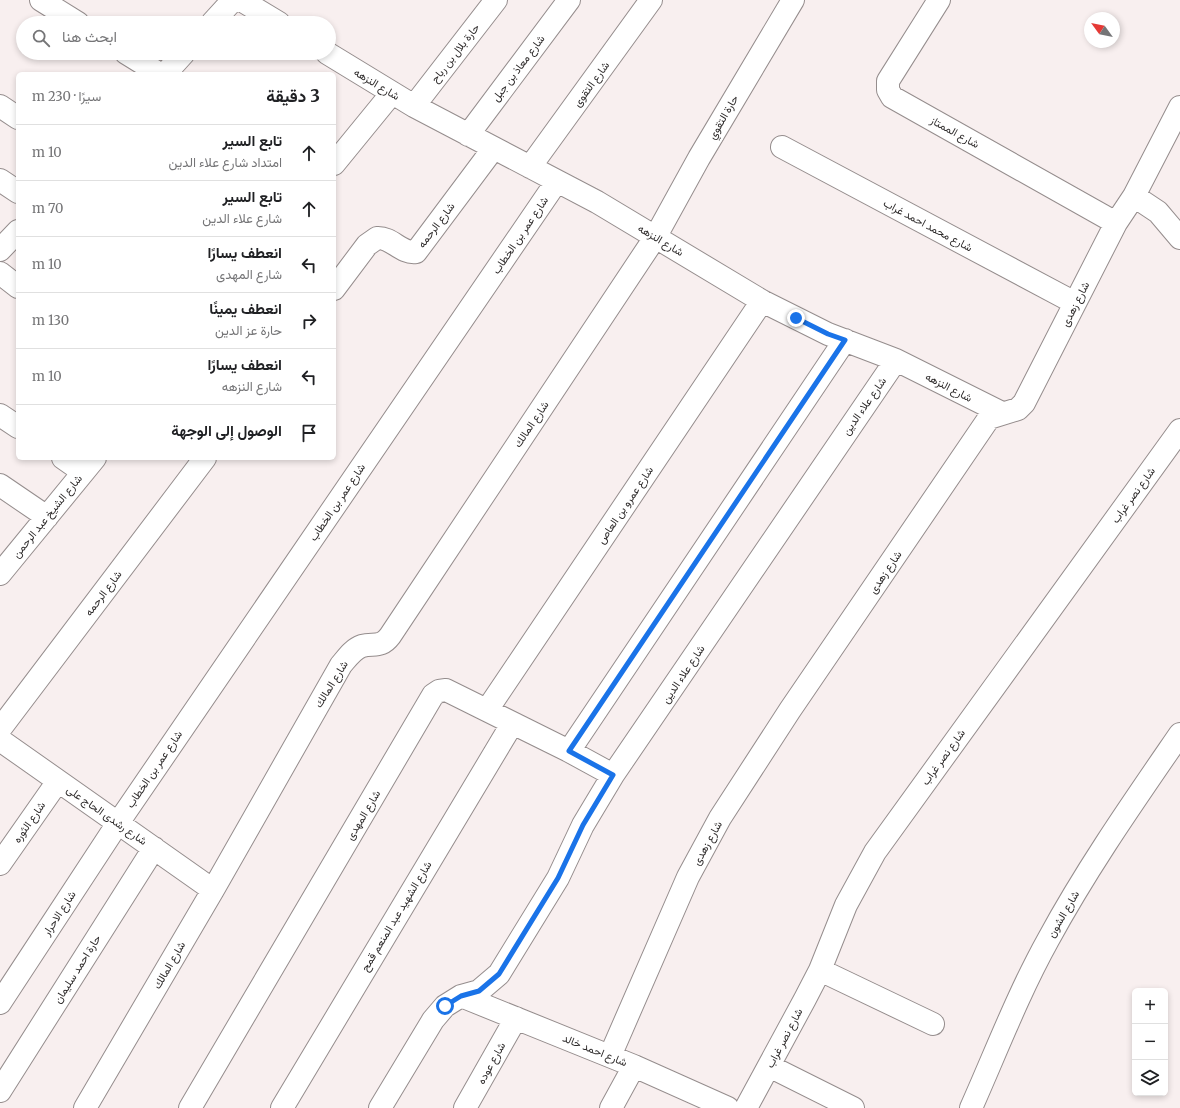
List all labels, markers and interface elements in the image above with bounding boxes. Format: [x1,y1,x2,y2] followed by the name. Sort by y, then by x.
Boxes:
[1084,12,1120,48] north arrow
[16,16,336,60] search box
[428,21,483,86] street label: حارة بلال بن رباح
[30,27,52,49] icon: search
[62,27,117,46] text: ابحث هنا
[488,32,549,105] street label: شارع معاذ بن جبل
[570,58,613,110] street label: شارع التقوى
[351,65,403,104] street label: شارع النزهه
[266,85,320,107] text: 3 دقيقة
[32,88,101,105] text: سيرًا · 230 m
[705,92,744,143] street label: حارة التقوي
[927,112,982,152] street label: شارع الممتاز
[223,131,282,150] text: تابع السير
[298,142,320,164] icon: ahead
[32,144,62,161] text: 10 m
[168,154,282,171] text: امتداد شارع علاء الدين
[223,187,282,206] text: تابع السير
[489,193,552,277] street label: شارع عمر بن الخطاب
[881,196,975,255] street label: شارع محمد احمد غراب
[298,198,320,220] icon: ahead
[414,199,459,251] street label: شارع الرحمه
[32,200,63,217] text: 70 m
[202,210,282,227] text: شارع علاء الدين
[635,221,687,260] street label: شارع النزهه
[207,243,282,262] text: انعطف يسارًا
[298,254,320,276] icon: left
[32,256,62,273] text: 10 m
[216,266,282,283] text: شارع المهدى
[1058,279,1093,329] street label: شارع زهدى
[209,299,282,318] text: انعطف يمينًا
[787,309,805,327] route end
[298,310,320,332] icon: right
[32,312,69,329] text: 130 m
[215,322,282,339] text: حارة عز الدين
[207,355,282,374] text: انعطف يسارًا
[298,366,320,388] icon: left
[32,368,62,385] text: 10 m
[923,369,975,406] street label: شارع النزهه
[839,374,890,438] street label: شارع علاء الدين
[222,378,282,395] text: شارع النزهه
[510,398,553,450] street label: شارع المالك
[171,421,282,440] text: الوصول إلى الوجهة
[298,422,320,444] icon: arrive
[306,460,369,544] street label: شارع عمر بن الخطاب
[594,463,657,547] street label: شارع عمرو بن العاص
[1108,464,1159,526] street label: شارع نصر غراب
[9,471,86,561] street label: شارع الشيخ عبد الرحمن
[866,548,905,597] street label: شارع زهدى
[81,567,126,619] street label: شارع الرحمه
[658,642,709,706] street label: شارع علاء الدين
[311,658,352,711] street label: شارع المالك
[918,726,969,788] street label: شارع نصر غراب
[123,727,186,811] street label: شارع عمر بن الخطاب
[64,782,150,849] street label: شارع رشدى الحاج على
[343,787,384,843] street label: شارع المهدى
[10,798,49,846] street label: شارع الثوره
[689,818,726,868] street label: شارع زهدى
[358,858,436,974] street label: شارع الشهيد عبد المنعم قمح
[39,888,80,939] street label: شارع الاحرار
[1044,888,1083,941] street label: شارع الشون
[50,932,104,1006] street label: حارة احمد سليمان
[150,938,189,992] street label: شارع المالك
[1132,988,1168,1096] map controls
[1132,988,1168,1024] button: +
[436,997,454,1015] route start
[762,1005,807,1071] street label: شارع نصر غراب
[1132,1024,1168,1060] button: −
[560,1031,630,1070] street label: شارع احمد خالد
[474,1039,509,1087] street label: شارع عوده
[1132,1060,1168,1096] button: layers

